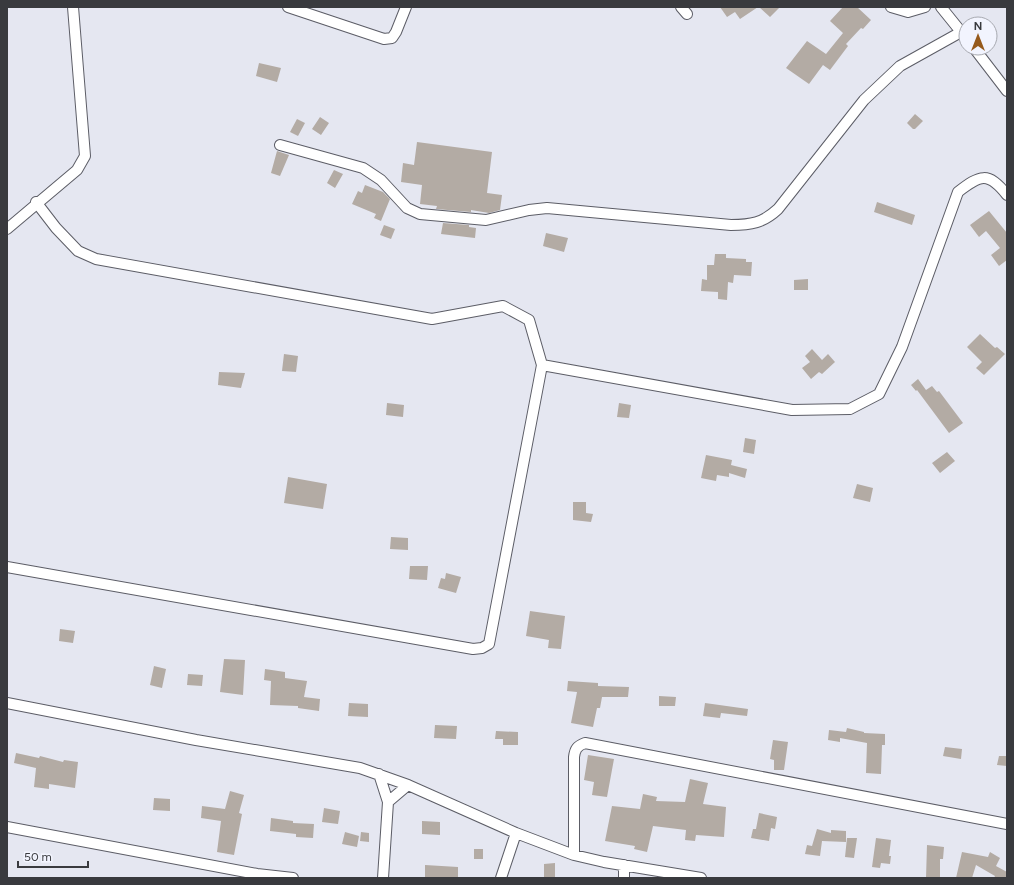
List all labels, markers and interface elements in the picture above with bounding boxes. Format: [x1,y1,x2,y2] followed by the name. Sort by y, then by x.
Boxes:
[958,16,998,56] north arrow
[974,20,982,33] text: N
[18,843,88,869] scale bar
[24,850,52,864] text: 50 m

